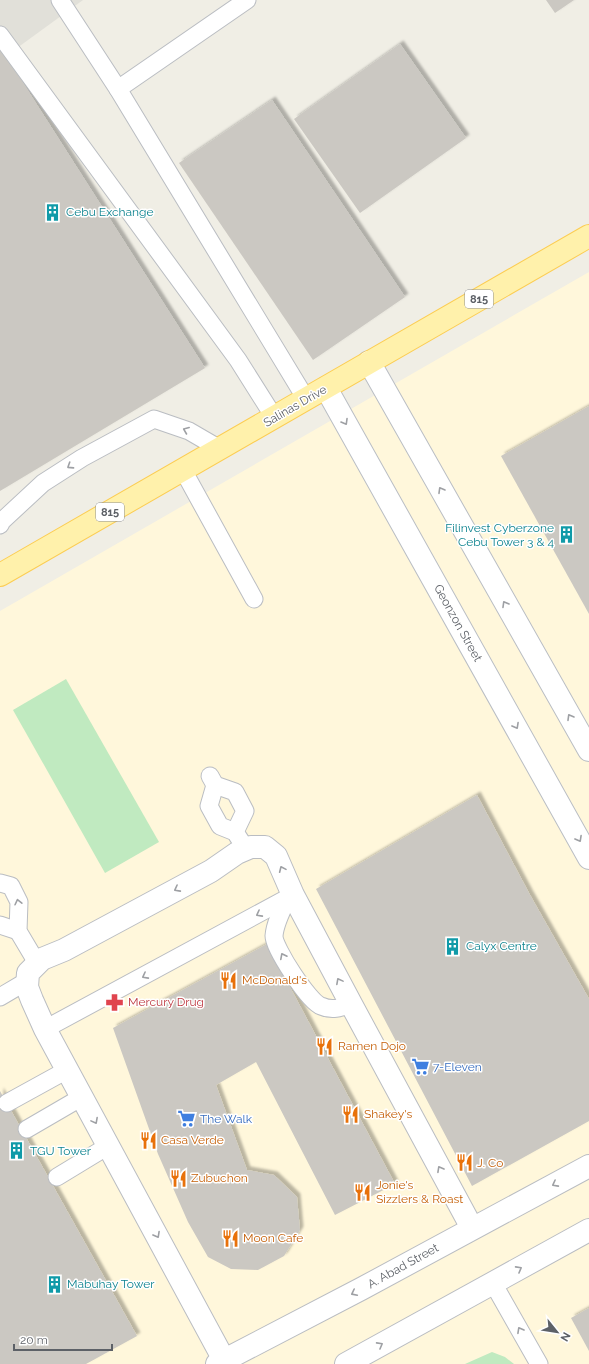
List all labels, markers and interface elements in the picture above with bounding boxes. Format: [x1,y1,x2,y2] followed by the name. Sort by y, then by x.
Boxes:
[43,202,63,222] building icon: Cebu Exchange
[66,205,154,219] place label: Cebu Exchange
[465,290,493,308] road number: 815
[261,382,329,430] street label: Salinas Drive
[341,418,348,425] one-way arrow
[183,427,190,435] one-way arrow
[67,461,74,469] one-way arrow
[439,487,446,494] one-way arrow
[96,503,124,521] road number: 815
[445,521,554,549] place label: Filinvest Cyberzone Cebu Tower 3 & 4
[557,525,577,545] building icon: Filinvest Cyberzone Cebu Tower 3 & 4
[431,582,485,664] street label: Geonzon Street
[503,600,510,608] one-way arrow
[567,713,574,721] one-way arrow
[511,721,518,729] one-way arrow
[574,835,581,842] one-way arrow
[279,865,287,873] one-way arrow
[174,885,181,892] one-way arrow
[14,899,22,906] one-way arrow
[256,909,263,916] one-way arrow
[443,936,463,956] building icon: Calyx Centre
[466,939,537,953] place label: Calyx Centre
[280,953,288,960] one-way arrow
[219,970,239,990] restaurant icon: McDonald's
[142,971,149,978] one-way arrow
[242,973,307,987] place label: McDonald's
[336,978,343,985] one-way arrow
[105,992,125,1012] pharmacy icon: Mercury Drug
[128,995,204,1009] place label: Mercury Drug
[315,1036,335,1056] restaurant icon: Ramen Dojo
[338,1039,406,1053] place label: Ramen Dojo
[410,1057,430,1077] supermarket icon: 7-Eleven
[433,1060,482,1074] place label: 7-Eleven
[341,1104,361,1124] restaurant icon: Shakey's
[364,1107,412,1121] place label: Shakey's
[177,1109,197,1129] supermarket icon: The Walk
[200,1112,253,1126] place label: The Walk
[90,1117,98,1124] one-way arrow
[138,1130,158,1150] restaurant icon: Casa Verde
[161,1133,224,1147] place label: Casa Verde
[7,1141,27,1161] building icon: TGU Tower
[30,1144,92,1158] place label: TGU Tower
[454,1153,474,1173] restaurant icon: J. Co
[477,1156,503,1170] place label: J. Co
[438,1166,445,1173] one-way arrow
[168,1168,188,1188] restaurant icon: Zubuchon
[191,1171,248,1185] place label: Zubuchon
[376,1178,463,1206] place label: Jonie's Sizzlers & Roast
[551,1179,559,1187] one-way arrow
[353,1182,373,1202] restaurant icon: Jonie's Sizzlers & Roast
[220,1228,240,1248] restaurant icon: Moon Cafe
[152,1231,159,1239] one-way arrow
[243,1231,303,1245] place label: Moon Cafe
[365,1241,441,1291] street label: A. Abad Street
[514,1266,522,1274] one-way arrow
[44,1274,64,1294] building icon: Mabuhay Tower
[67,1277,155,1291] place label: Mabuhay Tower
[351,1288,359,1296] one-way arrow
[537,1312,577,1352] north arrow
[14,1326,112,1352] scale bar
[517,1327,524,1334] one-way arrow
[557,1330,573,1344] text: N
[20,1333,48,1347] text: 20 m
[376,1343,383,1350] one-way arrow

